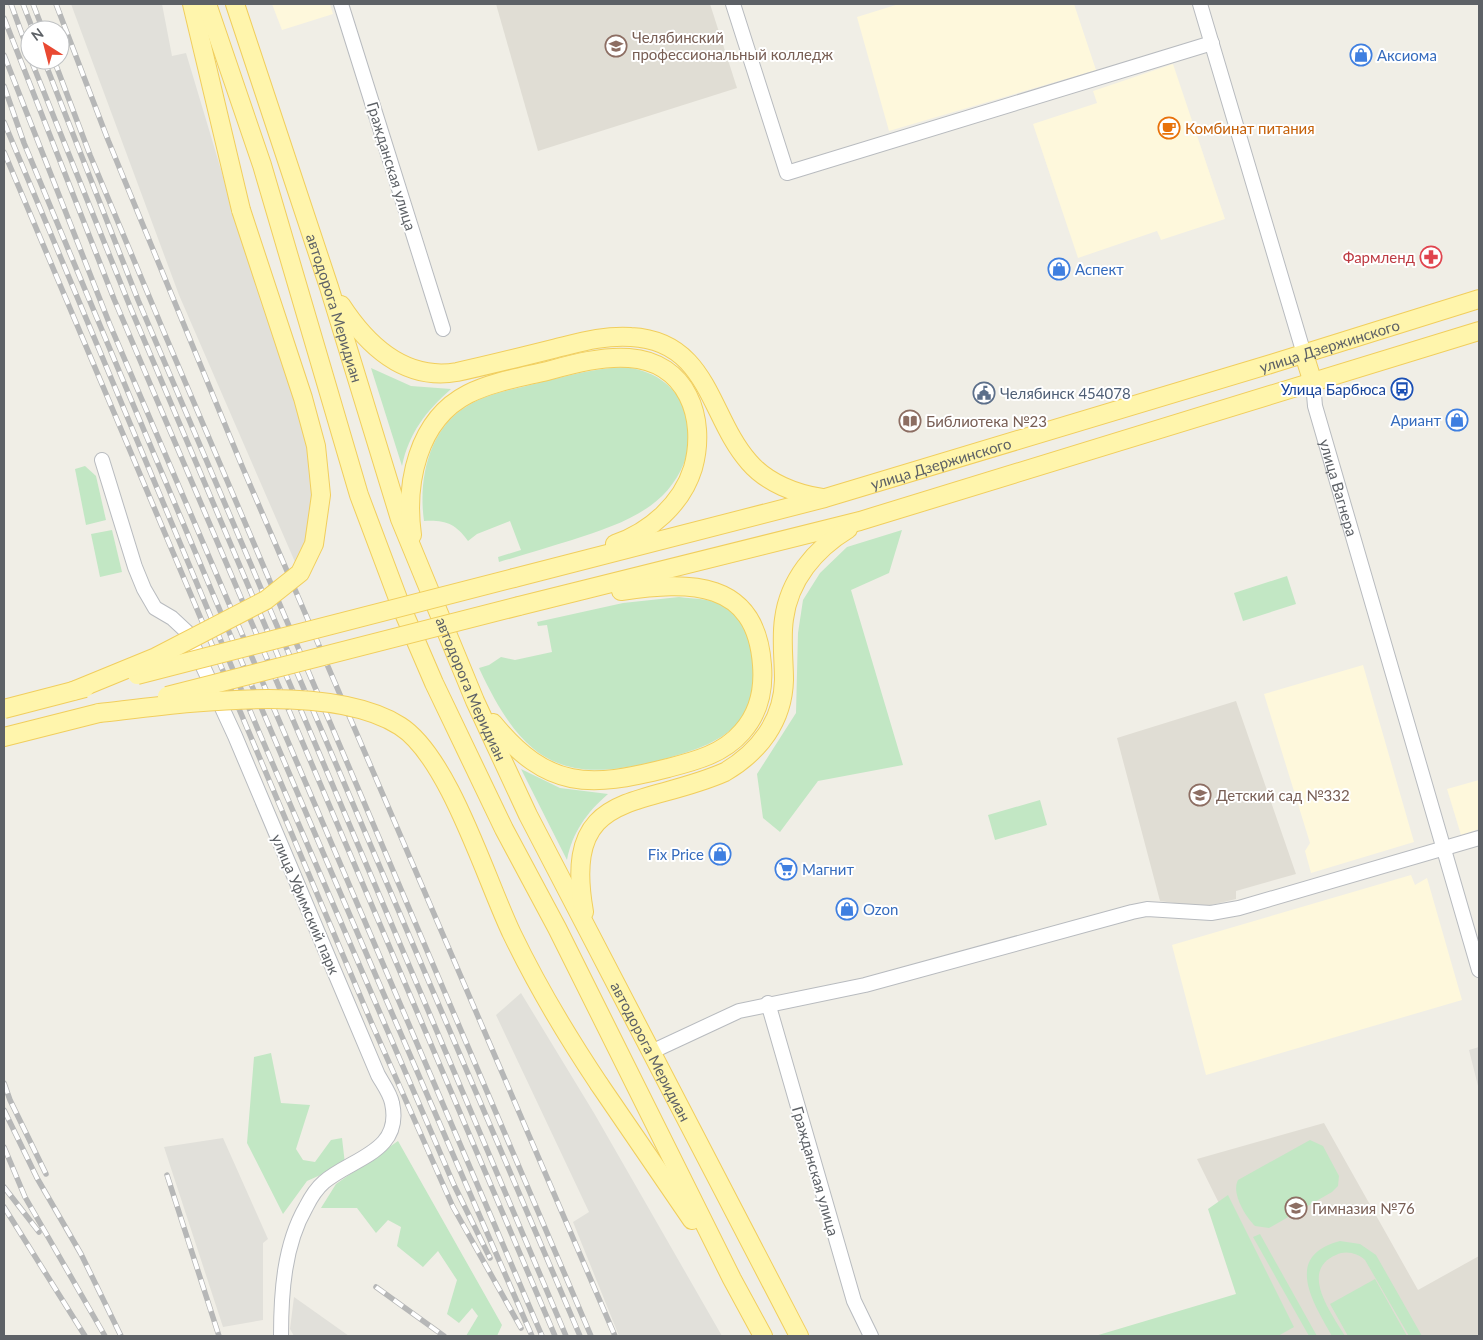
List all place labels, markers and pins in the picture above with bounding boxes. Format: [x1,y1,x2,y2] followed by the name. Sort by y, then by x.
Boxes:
[632,28,833,63] place label: Челябинский профессиональный колледж
[604,34,628,58] school or university icon: Челябинский профессиональный колледж
[1349,43,1373,67] shop icon: Аксиома
[1377,46,1437,64] place label: Аксиома
[1157,116,1181,140] cafe icon: Комбинат питания
[1185,119,1315,137] place label: Комбинат питания
[1419,245,1443,269] pharmacy icon: Фармленд
[1343,248,1415,266] place label: Фармленд
[1047,257,1071,281] shop icon: Аспект
[1075,260,1124,278] place label: Аспект
[1390,377,1414,401] bus stop icon: Улица Барбюса
[1281,380,1386,398] place label: Улица Барбюса
[972,381,996,405] public building icon: Челябинск 454078
[1000,384,1131,402] place label: Челябинск 454078
[1445,408,1469,432] shop icon: Ариант
[898,409,922,433] library icon: Библиотека №23
[1390,411,1441,429] place label: Ариант
[926,412,1047,430] place label: Библиотека №23
[1188,783,1212,807] school or university icon: Детский cад №332
[1216,786,1350,804] place label: Детский cад №332
[708,842,732,866] shop icon: Fix Price
[648,845,704,863] place label: Fix Price
[774,857,798,881] supermarket icon: Магнит
[802,860,854,878] place label: Магнит
[835,897,859,921] shop icon: Ozon
[863,900,898,918] place label: Ozon
[1284,1196,1308,1220] school or university icon: Гимназия №76
[1312,1199,1415,1217] place label: Гимназия №76

